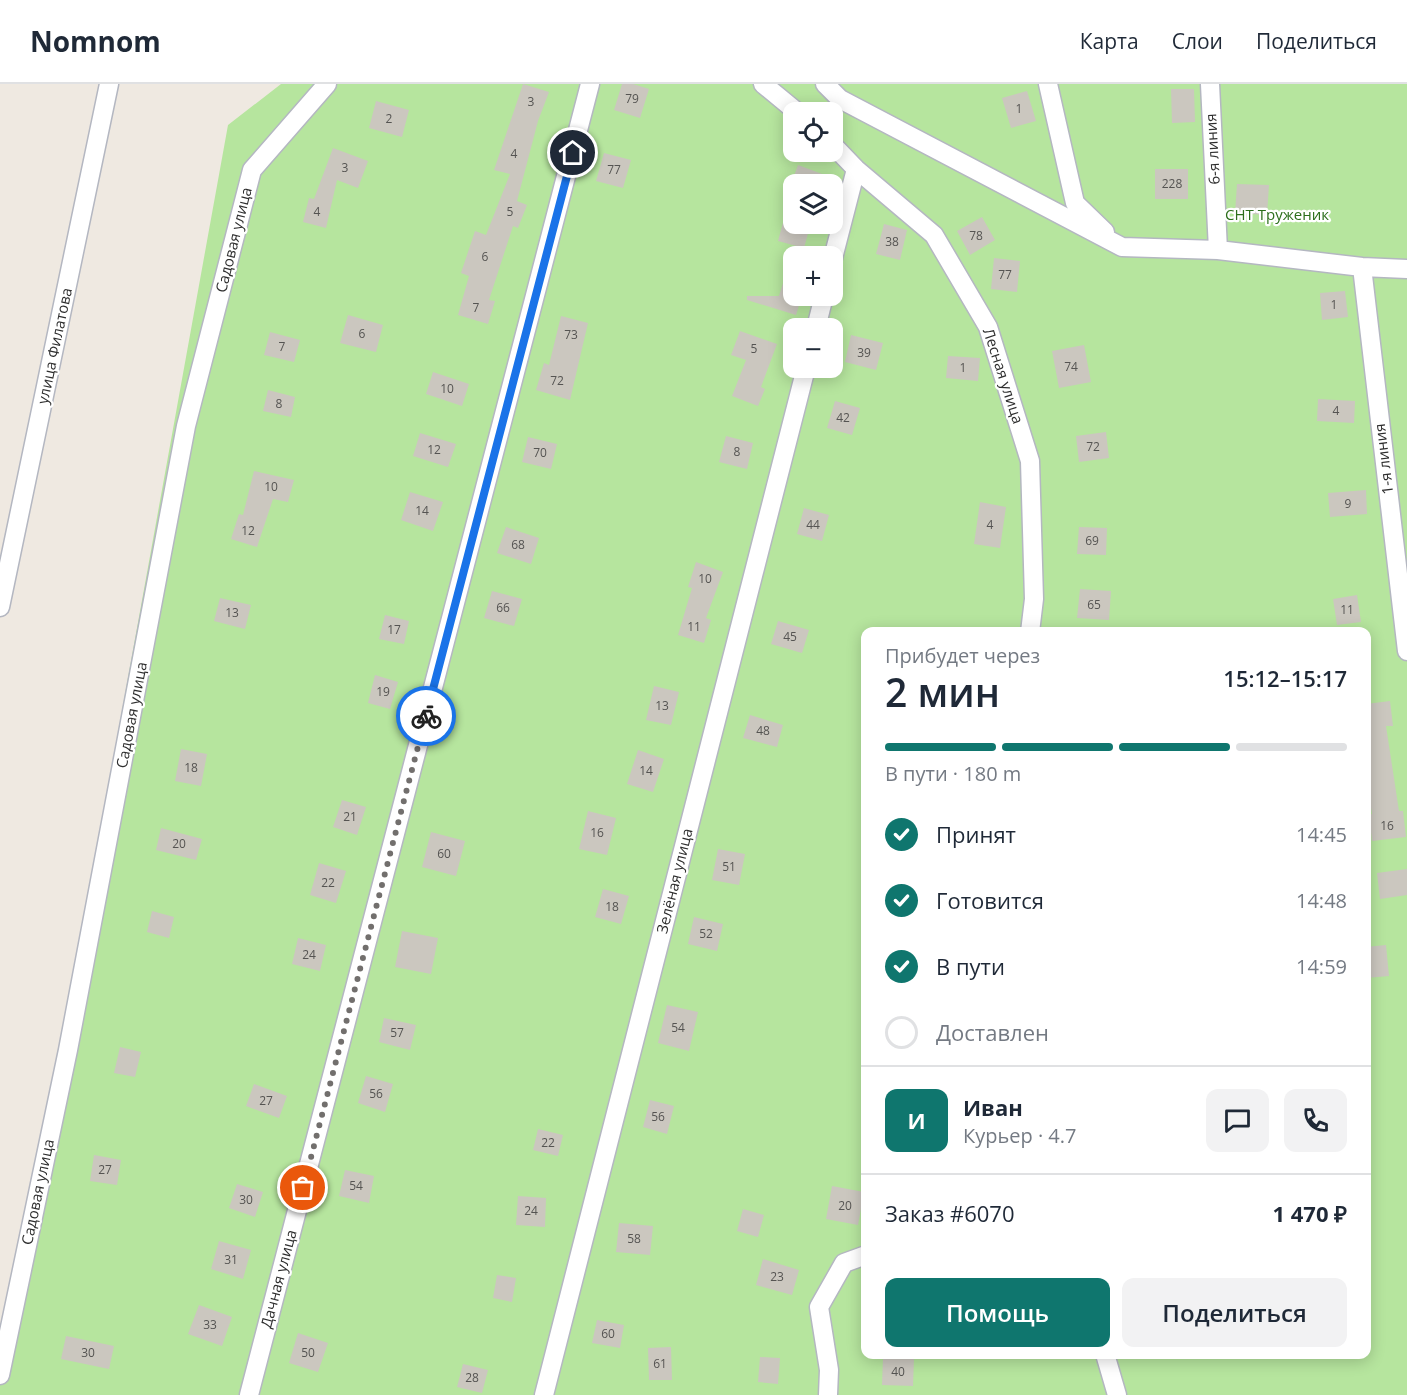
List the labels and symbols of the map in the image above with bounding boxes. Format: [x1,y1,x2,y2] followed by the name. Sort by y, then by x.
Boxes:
[625,90,639,107] house number: 79
[528,93,535,110] house number: 3
[1016,100,1022,117] house number: 1
[386,110,393,127] house number: 2
[1200,113,1224,185] street label: 6-я линия
[547,127,598,178] pin
[511,145,518,162] house number: 4
[342,159,349,176] house number: 3
[607,161,621,178] house number: 77
[1162,175,1182,192] house number: 228
[210,185,256,295] street label: Садовая улица
[314,203,321,220] house number: 4
[507,203,514,220] house number: 5
[1225,204,1329,224] park label: СНТ Труженик
[969,227,983,244] house number: 78
[885,233,899,250] house number: 38
[482,248,489,265] house number: 6
[998,266,1012,283] house number: 77
[32,286,76,406] street label: улица Филатова
[1331,296,1337,313] house number: 1
[473,299,480,316] house number: 7
[359,325,366,342] house number: 6
[979,325,1029,426] street label: Лесная улица
[564,326,578,343] house number: 73
[279,338,286,355] house number: 7
[751,340,758,357] house number: 5
[857,344,871,361] house number: 39
[1064,358,1078,375] house number: 74
[960,359,966,376] house number: 1
[550,372,564,389] house number: 72
[440,380,454,397] house number: 10
[276,395,283,412] house number: 8
[1333,402,1340,419] house number: 4
[836,409,850,426] house number: 42
[1369,423,1397,496] street label: 1-я линия
[1086,438,1100,455] house number: 72
[427,441,441,458] house number: 12
[734,443,741,460] house number: 8
[533,444,547,461] house number: 70
[264,478,278,495] house number: 10
[1345,495,1352,512] house number: 9
[415,502,429,519] house number: 14
[806,516,820,533] house number: 44
[987,516,994,533] house number: 4
[241,522,255,539] house number: 12
[1085,532,1099,549] house number: 69
[511,536,525,553] house number: 68
[698,570,712,587] house number: 10
[1087,596,1101,613] house number: 65
[496,599,510,616] house number: 66
[1340,601,1354,618] house number: 11
[225,604,239,621] house number: 13
[687,618,701,635] house number: 11
[387,621,401,638] house number: 17
[783,628,797,645] house number: 45
[111,660,151,770] street label: Садовая улица
[376,683,390,700] house number: 19
[396,686,456,746] courier
[655,697,669,714] house number: 13
[756,722,770,739] house number: 48
[184,759,198,776] house number: 18
[639,762,653,779] house number: 14
[343,808,357,825] house number: 21
[1380,817,1394,834] house number: 16
[590,824,604,841] house number: 16
[651,826,697,935] street label: Зелёная улица
[172,835,186,852] house number: 20
[437,845,451,862] house number: 60
[722,858,736,875] house number: 51
[321,874,335,891] house number: 22
[605,898,619,915] house number: 18
[699,925,713,942] house number: 52
[302,946,316,963] house number: 24
[671,1019,685,1036] house number: 54
[390,1024,404,1041] house number: 57
[369,1085,383,1102] house number: 56
[259,1092,273,1109] house number: 27
[651,1108,665,1125] house number: 56
[541,1134,555,1151] house number: 22
[16,1137,58,1247] street label: Садовая улица
[98,1161,112,1178] house number: 27
[277,1162,328,1213] pin
[349,1177,363,1194] house number: 54
[239,1191,253,1208] house number: 30
[838,1197,852,1214] house number: 20
[524,1202,538,1219] house number: 24
[255,1227,301,1330] street label: Дачная улица
[627,1230,641,1247] house number: 58
[224,1251,238,1268] house number: 31
[770,1268,784,1285] house number: 23
[203,1316,217,1333] house number: 33
[601,1325,615,1342] house number: 60
[81,1344,95,1361] house number: 30
[301,1344,315,1361] house number: 50
[653,1355,667,1372] house number: 61
[891,1363,905,1380] house number: 40
[465,1369,479,1386] house number: 28

